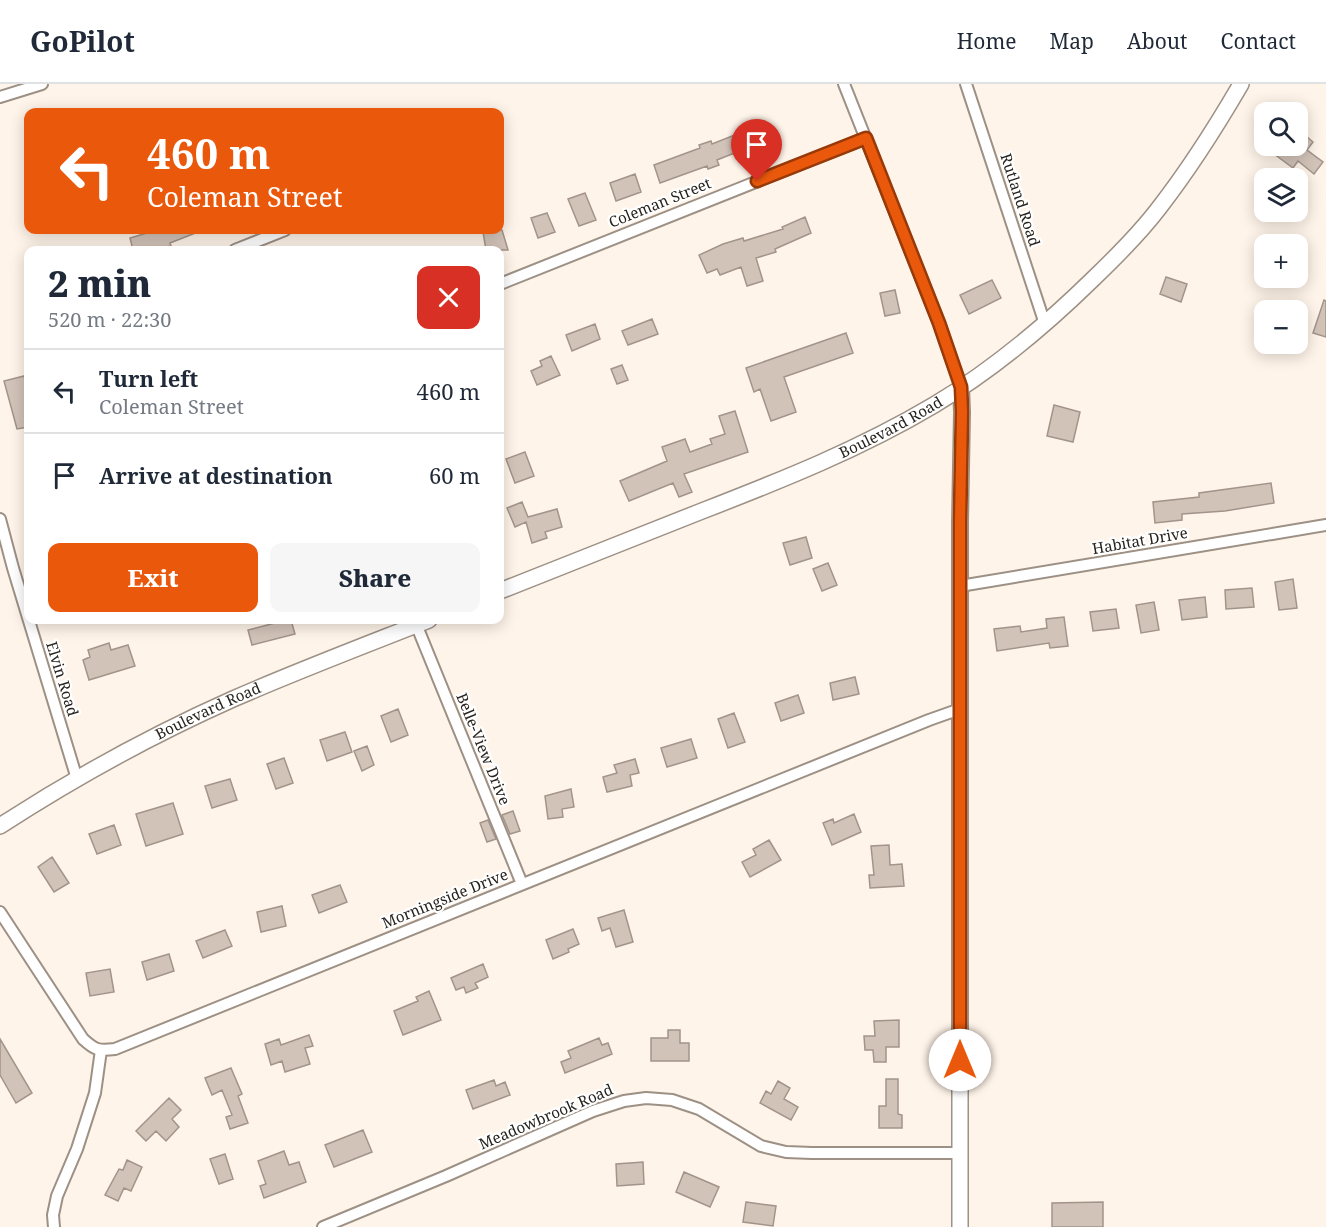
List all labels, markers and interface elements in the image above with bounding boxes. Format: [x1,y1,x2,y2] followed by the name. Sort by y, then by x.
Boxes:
[30,22,135,60] text: GoPilot
[957,27,1017,55] text: Home
[1050,27,1094,55] text: Map
[1127,27,1188,55] text: About
[1221,27,1296,55] text: Contact
[1254,102,1308,354] map controls
[1254,102,1308,156] button: search
[731,119,782,181] pin
[147,124,271,181] text: 460 m
[740,128,773,161] icon: arrive
[48,132,126,210] icon: left
[997,151,1045,249] street label: Rutland Road
[1254,168,1308,222] button: layers
[606,172,714,232] street label: Coleman Street
[147,178,342,215] text: Coleman Street
[1254,234,1308,288] button: +
[48,259,151,308] text: 2 min
[417,266,480,329] button: close
[1254,300,1308,354] button: −
[48,306,171,333] text: 520 m · 22:30
[99,363,198,393] text: Turn left
[48,375,81,408] icon: left
[417,376,480,406] text: 460 m
[836,391,946,462] street label: Boulevard Road
[99,393,244,420] text: Coleman Street
[48,459,81,492] icon: arrive
[99,460,333,490] text: Arrive at destination
[429,460,480,490] text: 60 m
[1090,522,1189,558] street label: Habitat Drive
[48,543,258,612] button: Exit
[270,543,480,612] button: Share
[42,639,84,719] street label: Elvin Road
[152,677,264,743] street label: Boulevard Road
[452,690,516,808] street label: Belle-View Drive
[379,864,511,932] street label: Morningside Drive
[928,1028,992,1092] position arrow
[476,1079,616,1153] street label: Meadowbrook Road

